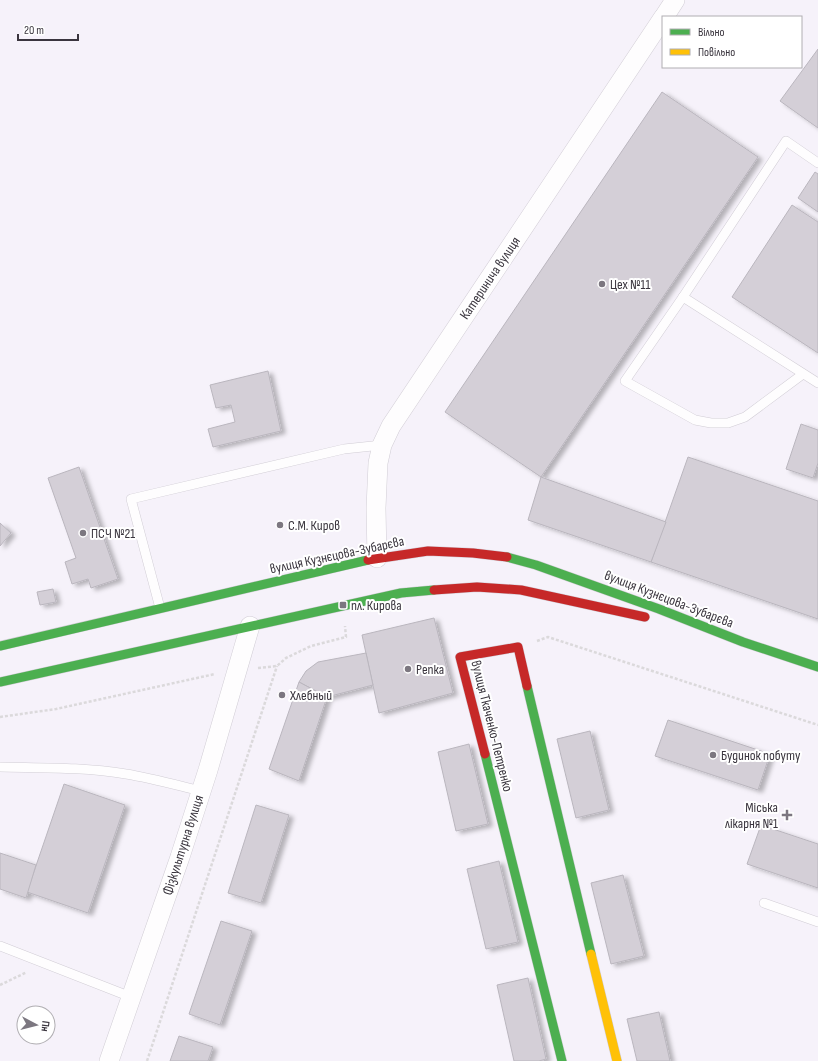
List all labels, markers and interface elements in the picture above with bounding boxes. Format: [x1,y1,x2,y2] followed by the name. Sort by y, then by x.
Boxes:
[18,16,78,42] scale bar
[662,16,802,68] legend
[24,23,44,38] text: 20 m
[698,25,724,40] text: Вільно
[698,45,735,60] text: Повільно
[456,233,524,323] street label: Катеринича вулиця
[610,276,650,293] place label: Цех №11
[597,279,607,289] marker: Цех №11
[288,517,340,534] place label: С.М. Киров
[275,520,285,530] marker: С.М. Киров
[91,525,135,542] place label: ПСЧ №21
[78,528,88,538] marker: ПСЧ №21
[268,532,406,578] street label: вулиця Кузнєцова-Зубарєва
[602,567,736,631] street label: вулиця Кузнєцова-Зубарєва
[351,597,402,614] place label: пл. Кирова
[338,600,348,610] marker: пл. Кирова
[467,659,517,794] street label: вулиця Ткаченко-Петренко
[416,661,444,678] place label: Репка
[403,664,413,674] marker: Репка
[289,687,332,704] place label: Хлебный
[277,690,287,700] marker: Хлебный
[721,747,801,764] place label: Будинок побуту
[708,750,718,760] marker: Будинок побуту
[159,793,207,897] street label: Фізкультурна вулиця
[725,799,778,832] place label: Міська лікарня №1
[781,809,793,821] marker: Міська лікарня №1
[16,1005,56,1045] north arrow
[38,1020,53,1032] text: Пн

